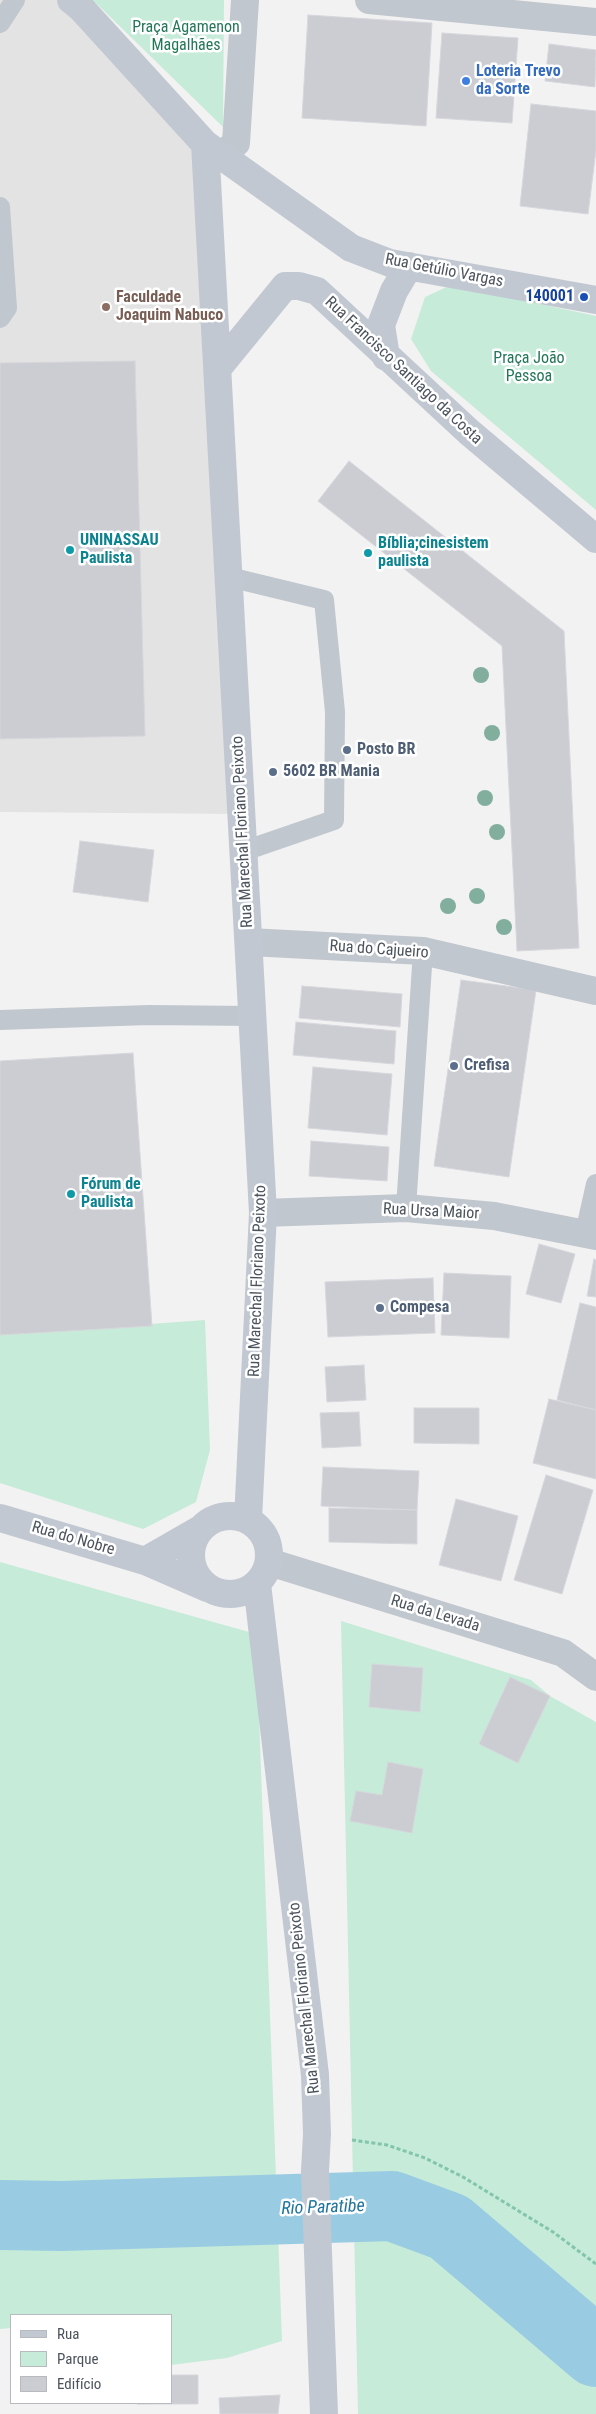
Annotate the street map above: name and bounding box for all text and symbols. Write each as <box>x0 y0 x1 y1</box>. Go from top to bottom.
park label: Praça Agamenon Magalhães <box>132 18 240 56</box>
place label: Loteria Trevo da Sorte <box>476 62 561 100</box>
marker: Loteria Trevo da Sorte <box>460 75 472 87</box>
street label: Rua Getúlio Vargas <box>383 250 505 292</box>
place label: 140001 <box>525 287 574 307</box>
place label: Faculdade Joaquim Nabuco <box>116 288 223 326</box>
marker: 140001 <box>578 291 590 303</box>
street label: Rua Francisco Santiago da Costa <box>320 293 486 449</box>
marker: Faculdade Joaquim Nabuco <box>100 301 112 313</box>
park label: Praça João Pessoa <box>493 349 565 387</box>
place label: UNINASSAU Paulista <box>80 531 159 569</box>
place label: Bíblia;cinesistem paulista <box>378 534 489 572</box>
marker: UNINASSAU Paulista <box>64 544 76 556</box>
marker: Bíblia;cinesistem paulista <box>362 547 374 559</box>
street label: Rua Marechal Floriano Peixoto <box>228 736 258 928</box>
place label: Posto BR <box>357 740 415 760</box>
marker: Posto BR <box>341 744 353 756</box>
place label: 5602 BR Mania <box>283 762 380 782</box>
marker: 5602 BR Mania <box>267 766 279 778</box>
street label: Rua do Cajueiro <box>329 937 429 963</box>
place label: Crefisa <box>464 1056 509 1076</box>
marker: Crefisa <box>448 1060 460 1072</box>
place label: Fórum de Paulista <box>81 1175 141 1213</box>
street label: Rua Marechal Floriano Peixoto <box>245 1185 271 1377</box>
marker: Fórum de Paulista <box>65 1188 77 1200</box>
street label: Rua Ursa Maior <box>382 1200 480 1224</box>
place label: Compesa <box>390 1298 449 1318</box>
marker: Compesa <box>374 1302 386 1314</box>
street label: Rua do Nobre <box>29 1518 117 1560</box>
street label: Rua da Levada <box>388 1591 482 1637</box>
street label: Rua Marechal Floriano Peixoto <box>285 1901 325 2095</box>
water label: Rio Paratibe <box>281 2196 365 2220</box>
legend <box>10 2314 172 2404</box>
text: Rua <box>57 2325 79 2343</box>
text: Parque <box>57 2350 99 2368</box>
text: Edifício <box>57 2375 101 2393</box>

